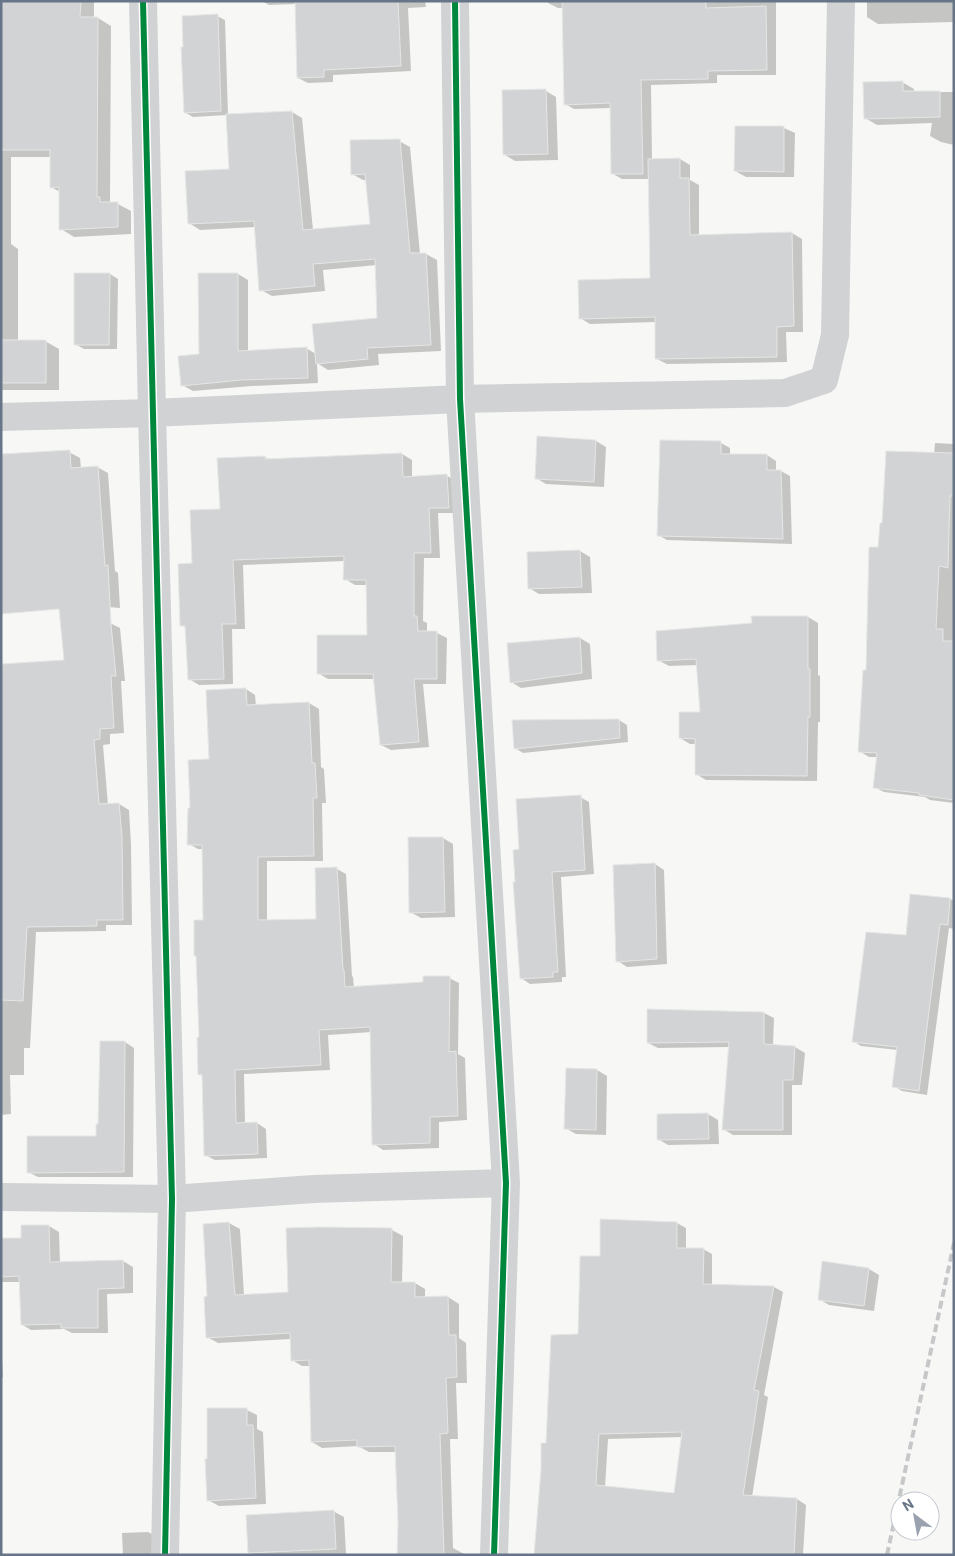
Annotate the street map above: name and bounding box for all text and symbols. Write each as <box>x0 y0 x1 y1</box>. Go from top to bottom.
north arrow <box>890 1491 940 1541</box>
text: N <box>900 1496 917 1514</box>

